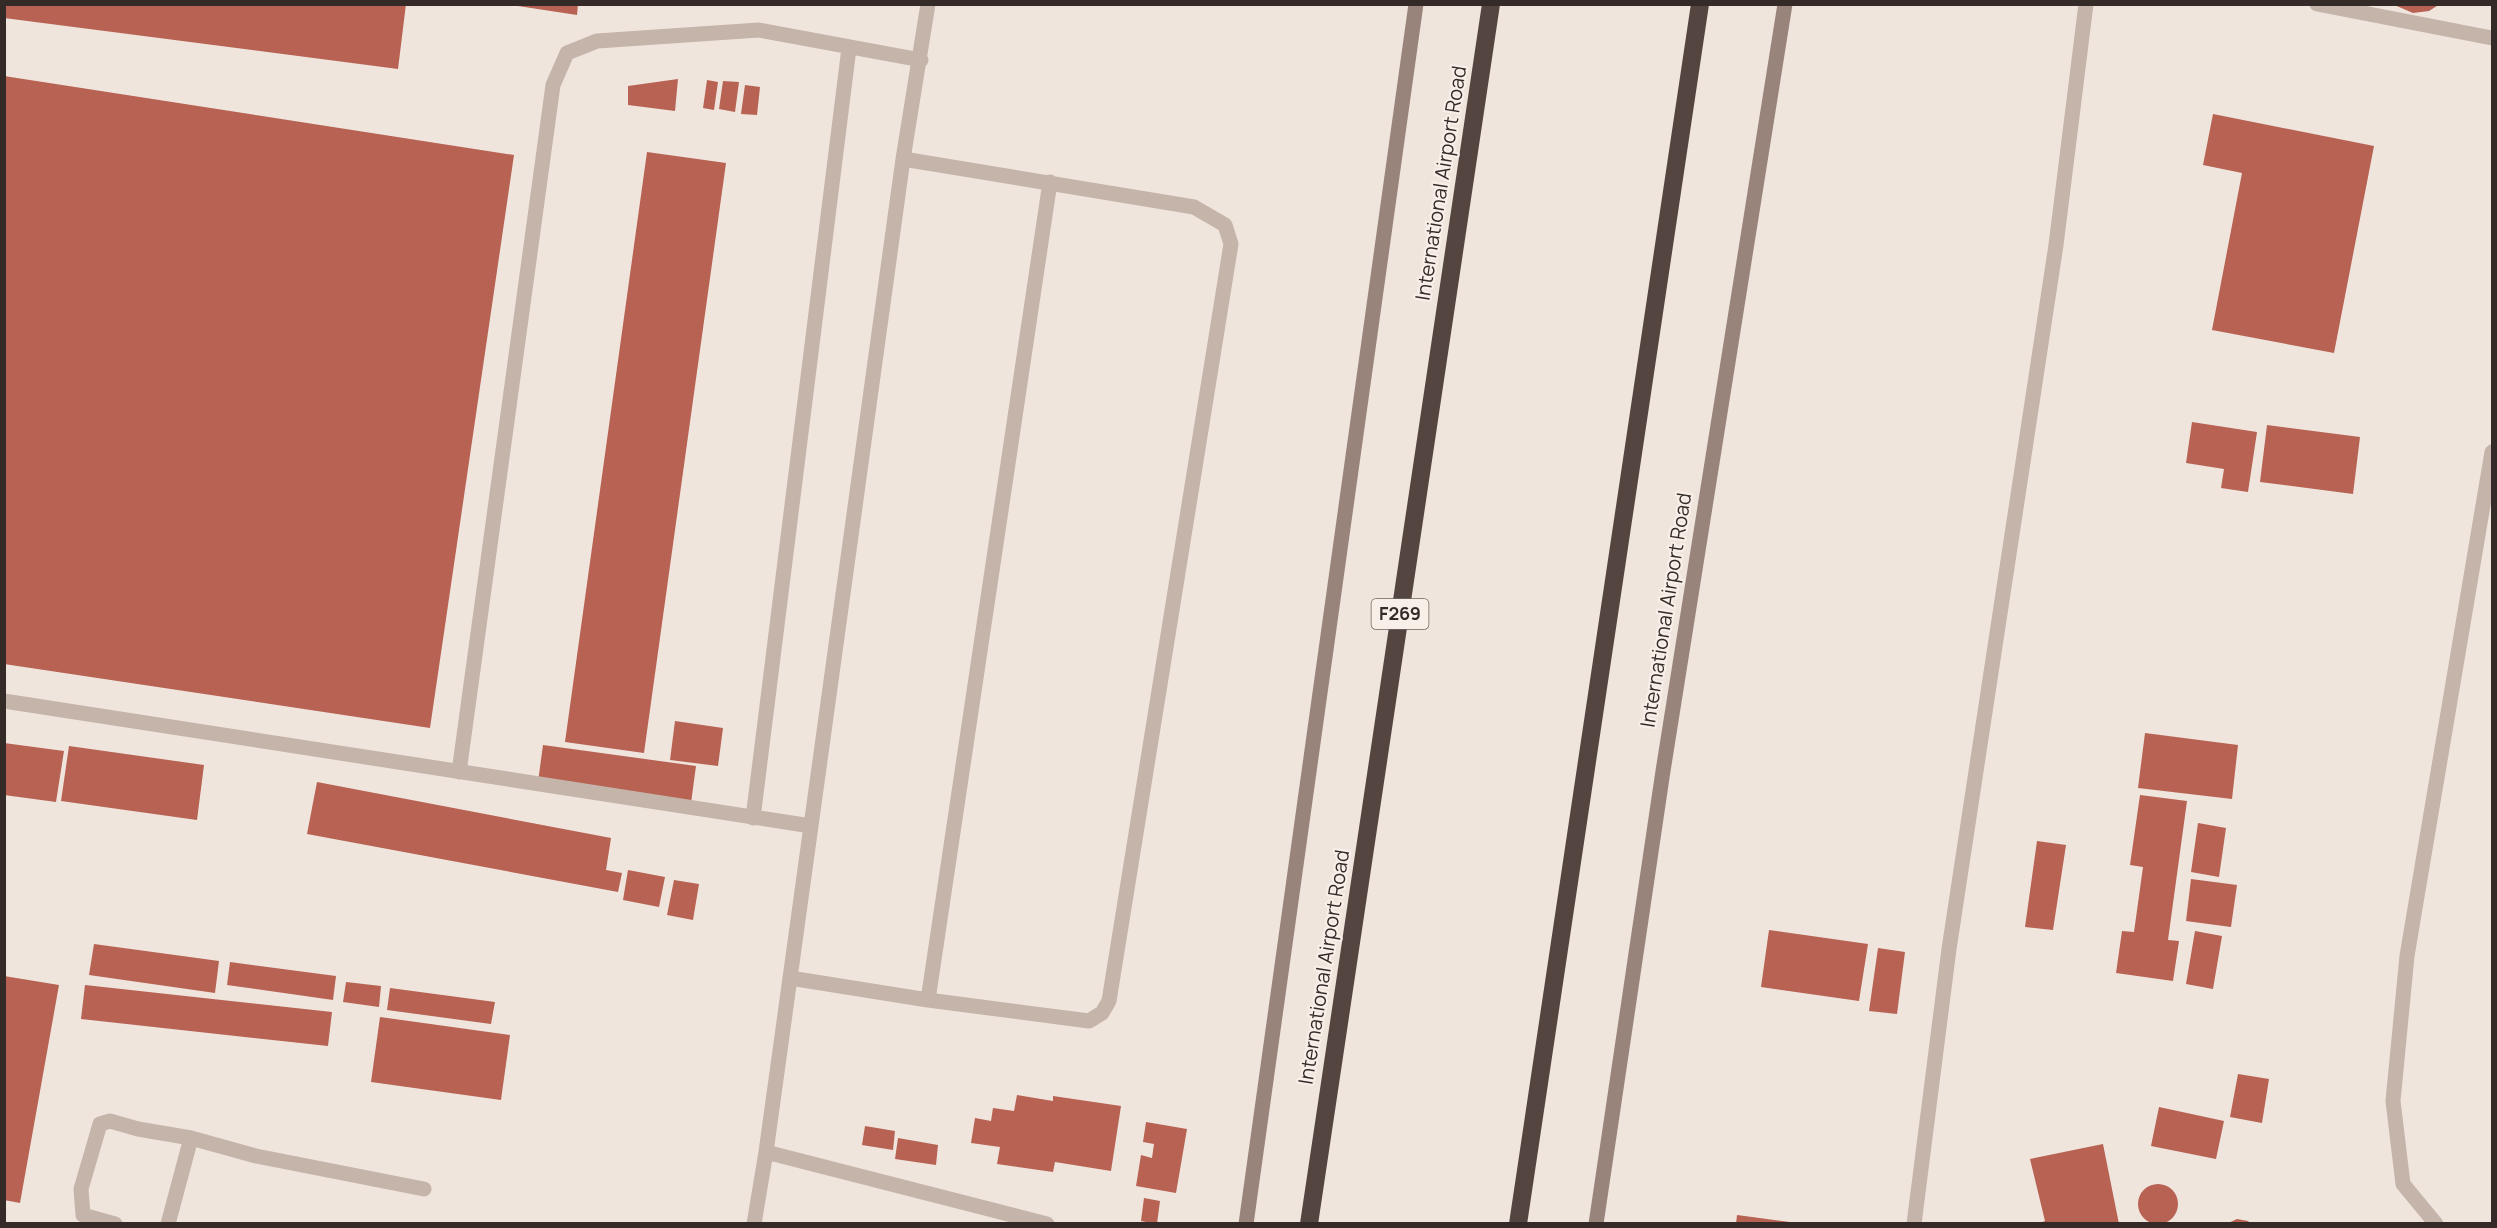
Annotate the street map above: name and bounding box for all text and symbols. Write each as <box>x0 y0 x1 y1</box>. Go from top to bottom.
street label: International Airport Road <box>1409 64 1472 302</box>
street label: International Airport Road <box>1634 491 1697 729</box>
road number: F269 <box>1372 599 1428 629</box>
street label: International Airport Road <box>1292 848 1355 1086</box>

